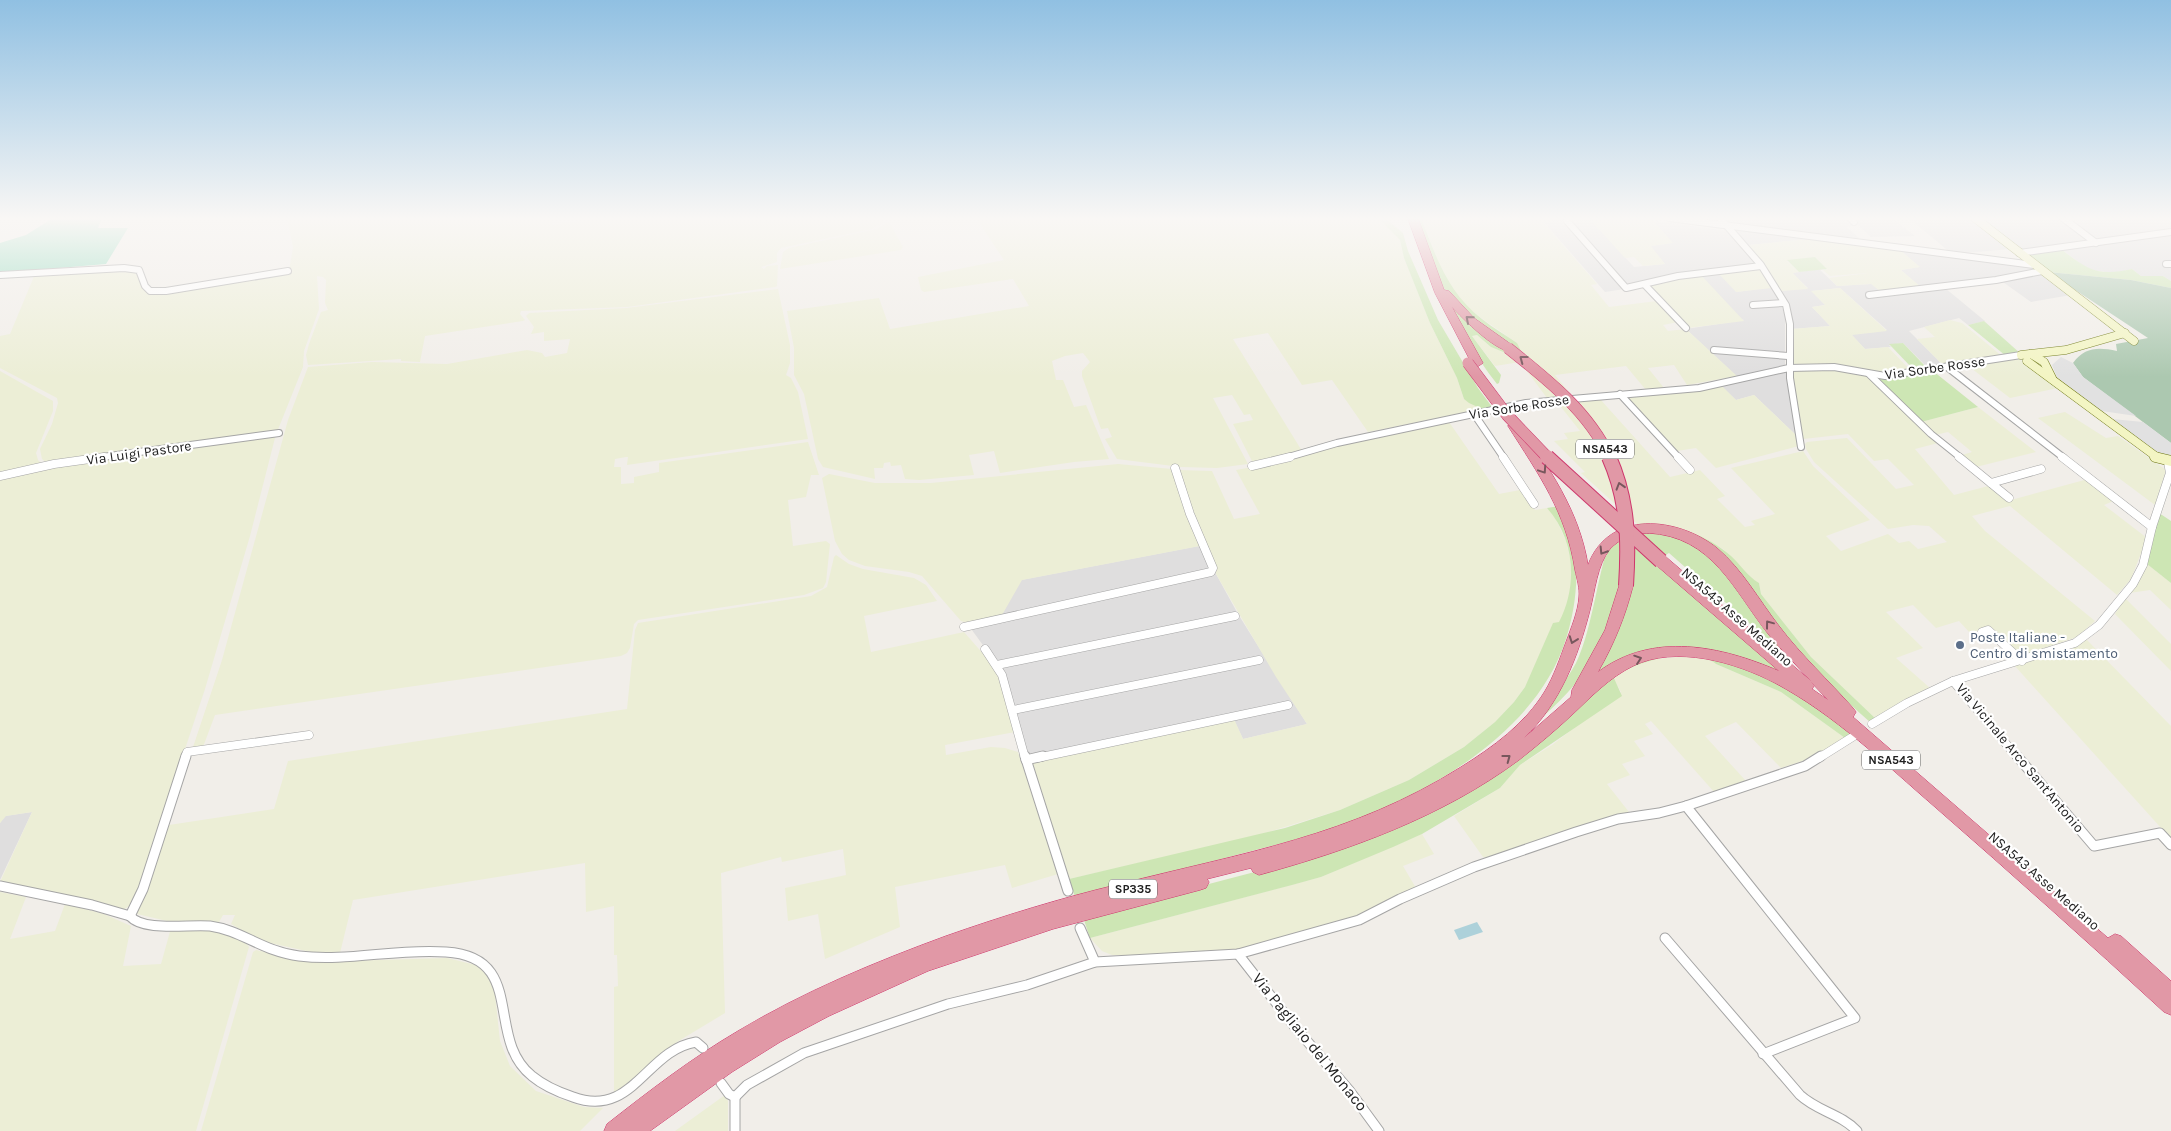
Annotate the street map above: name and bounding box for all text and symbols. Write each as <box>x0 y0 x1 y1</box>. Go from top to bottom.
one-way arrow <box>1466 315 1475 324</box>
street label: Via Sorbe Rosse <box>1884 353 1986 383</box>
one-way arrow <box>1520 356 1529 365</box>
street label: Via Sorbe Rosse <box>1468 391 1570 423</box>
street label: Via Luigi Pastore <box>86 437 192 469</box>
road number: NSA543 <box>1576 439 1634 458</box>
one-way arrow <box>1537 464 1546 474</box>
one-way arrow <box>1616 482 1626 491</box>
one-way arrow <box>1600 546 1610 555</box>
street label: NSA543 Asse Mediano <box>1678 564 1796 670</box>
one-way arrow <box>1766 620 1775 630</box>
place label: Poste Italiane - Centro di smistamento <box>1970 629 2118 662</box>
one-way arrow <box>1569 636 1579 644</box>
marker: Poste Italiane - Centro di smistamento <box>1954 639 1966 651</box>
one-way arrow <box>1633 655 1642 665</box>
street label: Via Vicinale Arco Sant'Antonio <box>1952 680 2088 836</box>
road number: NSA543 <box>1862 750 1920 770</box>
one-way arrow <box>1501 755 1511 764</box>
street label: NSA543 Asse Mediano <box>1985 828 2103 934</box>
road number: SP335 <box>1109 880 1157 899</box>
street label: Via Pagliaio del Monaco <box>1248 969 1372 1115</box>

